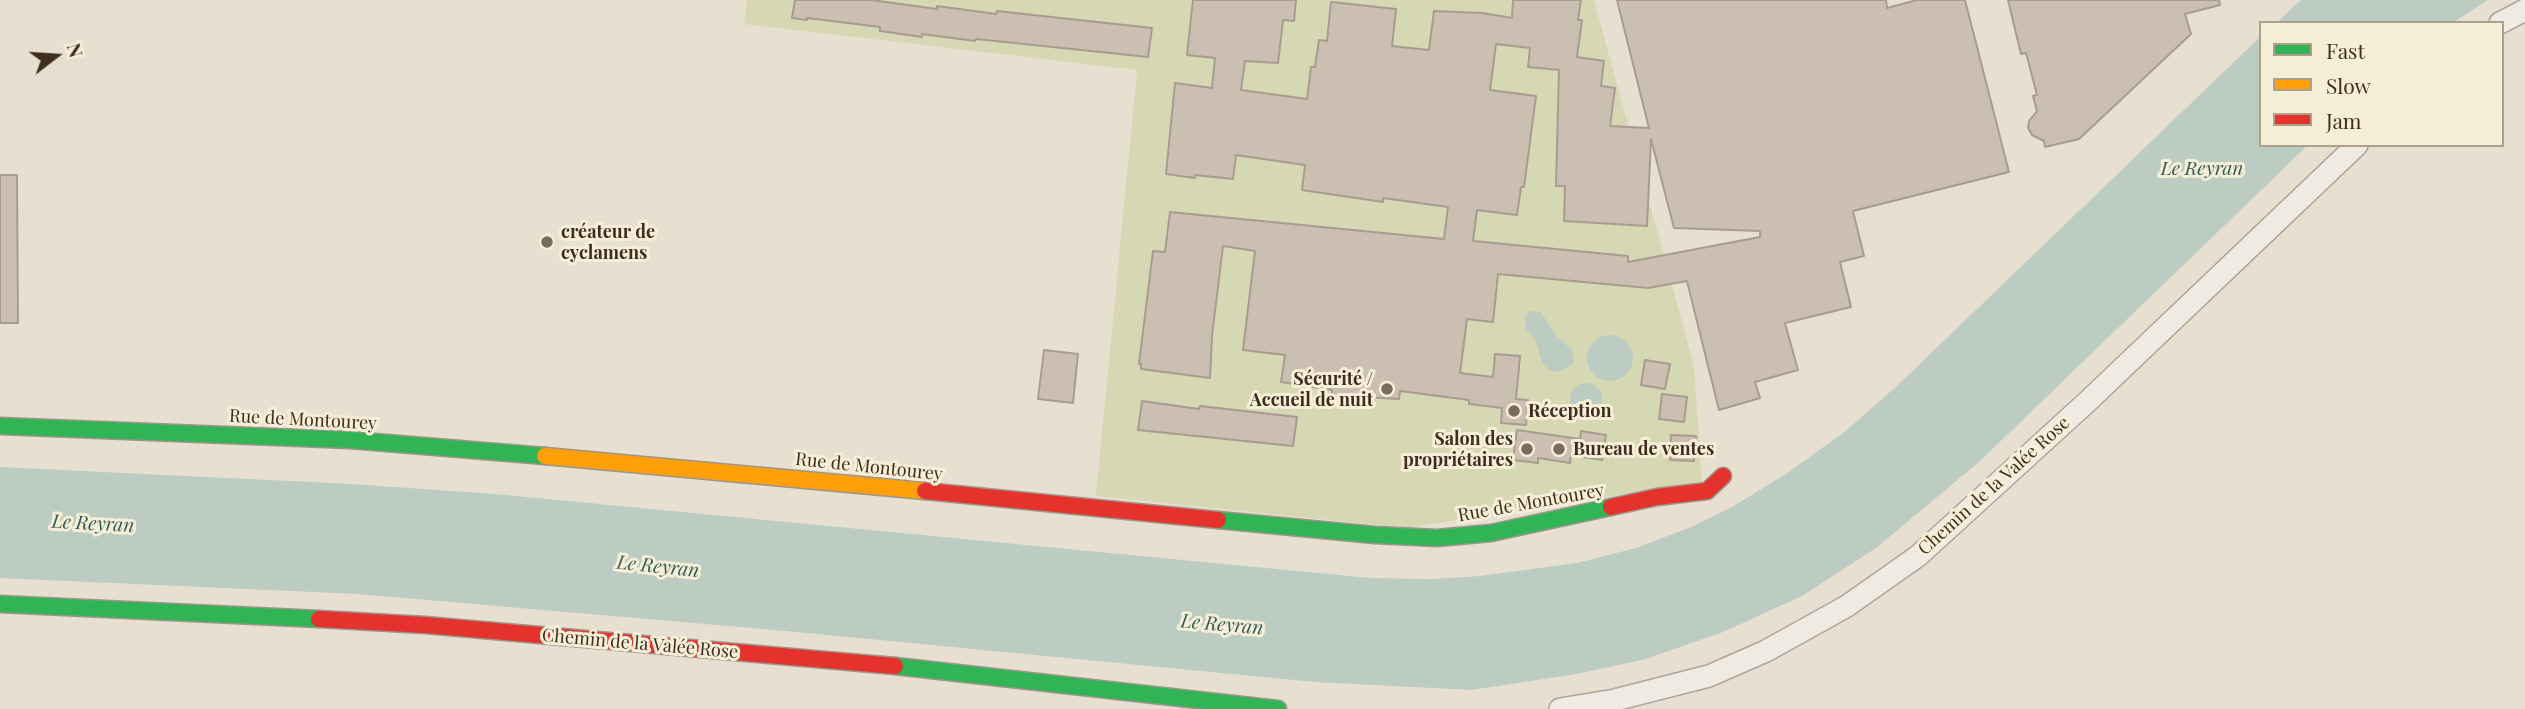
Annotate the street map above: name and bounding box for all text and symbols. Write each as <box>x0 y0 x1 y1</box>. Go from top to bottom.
north arrow <box>21 21 91 91</box>
legend <box>2259 21 2504 147</box>
text: Fast <box>2326 36 2365 64</box>
text: N <box>62 39 91 60</box>
text: Slow <box>2326 71 2371 99</box>
text: Jam <box>2326 106 2362 134</box>
water label: Le Reyran <box>2161 158 2243 180</box>
place label: créateur de cyclamens <box>561 221 655 264</box>
marker: créateur de cyclamens <box>539 234 555 250</box>
place label: Sécurité / Accueil de nuit <box>1250 368 1373 410</box>
marker: Sécurité / Accueil de nuit <box>1379 381 1395 397</box>
place label: Réception <box>1528 400 1612 422</box>
marker: Réception <box>1506 403 1522 419</box>
street label: Rue de Montourey <box>229 405 377 435</box>
street label: Chemin de la Valée Rose <box>1914 412 2074 560</box>
place label: Salon des propriétaires <box>1403 428 1513 471</box>
place label: Bureau de ventes <box>1573 438 1714 460</box>
marker: Salon des propriétaires <box>1519 441 1535 457</box>
marker: Bureau de ventes <box>1551 441 1567 457</box>
street label: Rue de Montourey <box>794 449 944 485</box>
street label: Rue de Montourey <box>1456 480 1606 526</box>
water label: Le Reyran <box>51 510 135 538</box>
water label: Le Reyran <box>616 551 700 583</box>
water label: Le Reyran <box>1180 610 1264 640</box>
street label: Chemin de la Valée Rose <box>541 625 739 663</box>

